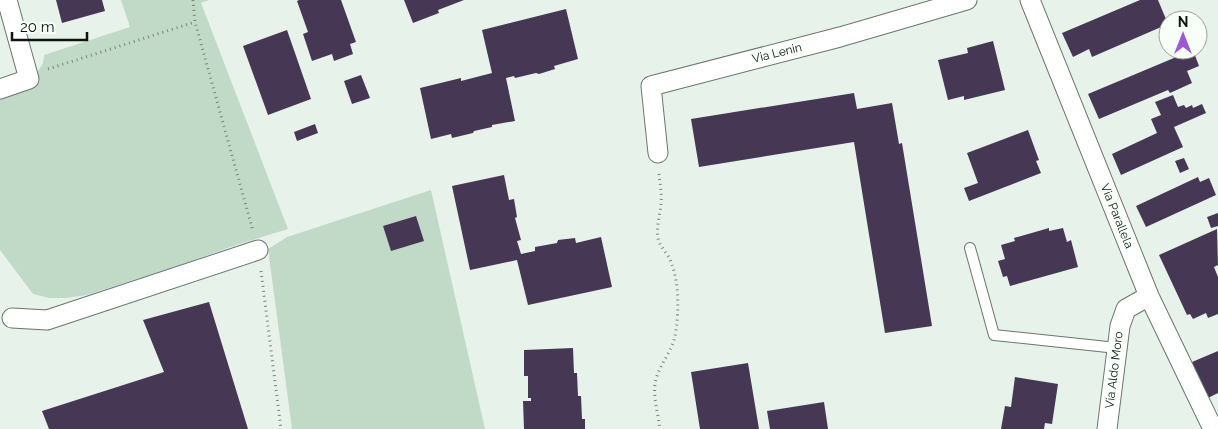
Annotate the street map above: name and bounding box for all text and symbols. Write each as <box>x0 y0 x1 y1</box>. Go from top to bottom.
scale bar <box>12 10 88 42</box>
north arrow <box>1158 10 1208 60</box>
text: N <box>1178 14 1188 30</box>
text: 20 m <box>20 18 55 36</box>
street label: Via Lenin <box>751 40 803 66</box>
street label: Via Parallela <box>1098 182 1136 250</box>
street label: Via Aldo Moro <box>1102 331 1126 409</box>

